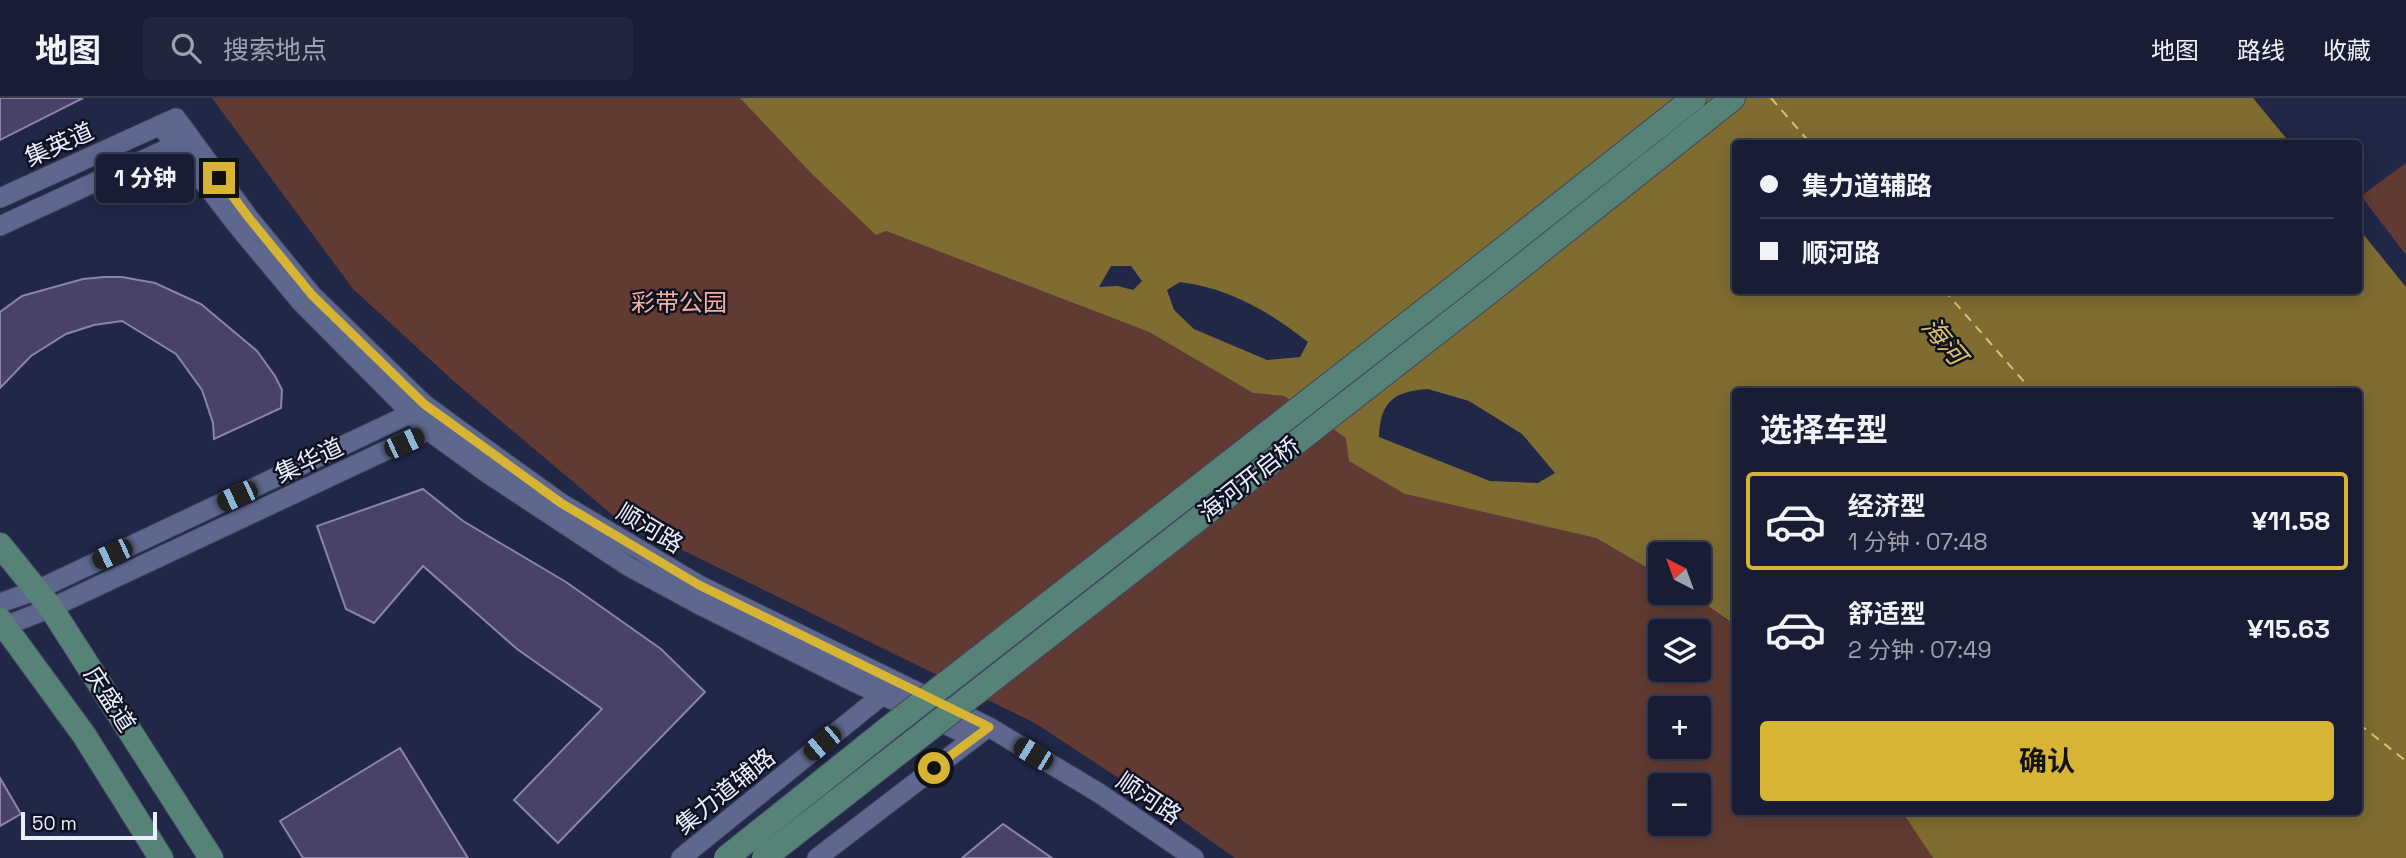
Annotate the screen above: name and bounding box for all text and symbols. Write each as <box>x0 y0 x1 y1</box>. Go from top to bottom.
search box <box>143 17 633 80</box>
icon: search <box>167 29 205 67</box>
text: 地图 <box>35 30 101 72</box>
text: 搜索地点 <box>223 33 327 67</box>
text: 地图 <box>2151 35 2199 66</box>
text: 路线 <box>2237 35 2285 66</box>
text: 收藏 <box>2323 35 2371 66</box>
street label: 集英道 <box>20 115 98 173</box>
callout: 1 分钟 <box>96 154 194 202</box>
route end <box>203 162 235 194</box>
text: 1 分钟 <box>114 163 176 193</box>
text: 集力道辅路 <box>1802 169 1932 203</box>
text: 顺河路 <box>1802 236 1880 270</box>
park label: 彩带公园 <box>631 287 727 318</box>
water label: 海河 <box>1914 310 1977 376</box>
text: 选择车型 <box>1760 410 1888 450</box>
car <box>381 425 428 461</box>
street label: 海河开启桥 <box>1192 430 1306 528</box>
street label: 集华道 <box>270 431 348 489</box>
car <box>214 478 261 514</box>
text: 经济型 <box>1848 489 1926 523</box>
icon: car <box>1764 490 1827 553</box>
street label: 顺河路 <box>611 496 689 560</box>
text: ¥11.58 <box>2251 504 2330 538</box>
text: 1 分钟 · 07:48 <box>1848 527 1987 557</box>
car <box>89 536 136 572</box>
north arrow <box>1648 542 1712 606</box>
map controls <box>1648 542 1711 836</box>
text: 舒适型 <box>1848 597 1926 631</box>
icon: car <box>1764 598 1827 661</box>
text: ¥15.63 <box>2247 612 2330 646</box>
button: layers <box>1648 619 1711 682</box>
text: 2 分钟 · 07:49 <box>1848 635 1991 665</box>
street label: 庆盛道 <box>77 660 143 738</box>
button: + <box>1648 696 1711 759</box>
car <box>800 721 845 765</box>
button: 确认 <box>1760 721 2334 801</box>
car <box>1010 734 1057 774</box>
street label: 集力道辅路 <box>669 741 781 841</box>
route start <box>918 752 950 784</box>
street label: 顺河路 <box>1110 765 1188 831</box>
button: − <box>1648 773 1711 836</box>
scale bar <box>21 809 158 841</box>
text: 50 m <box>32 811 77 836</box>

